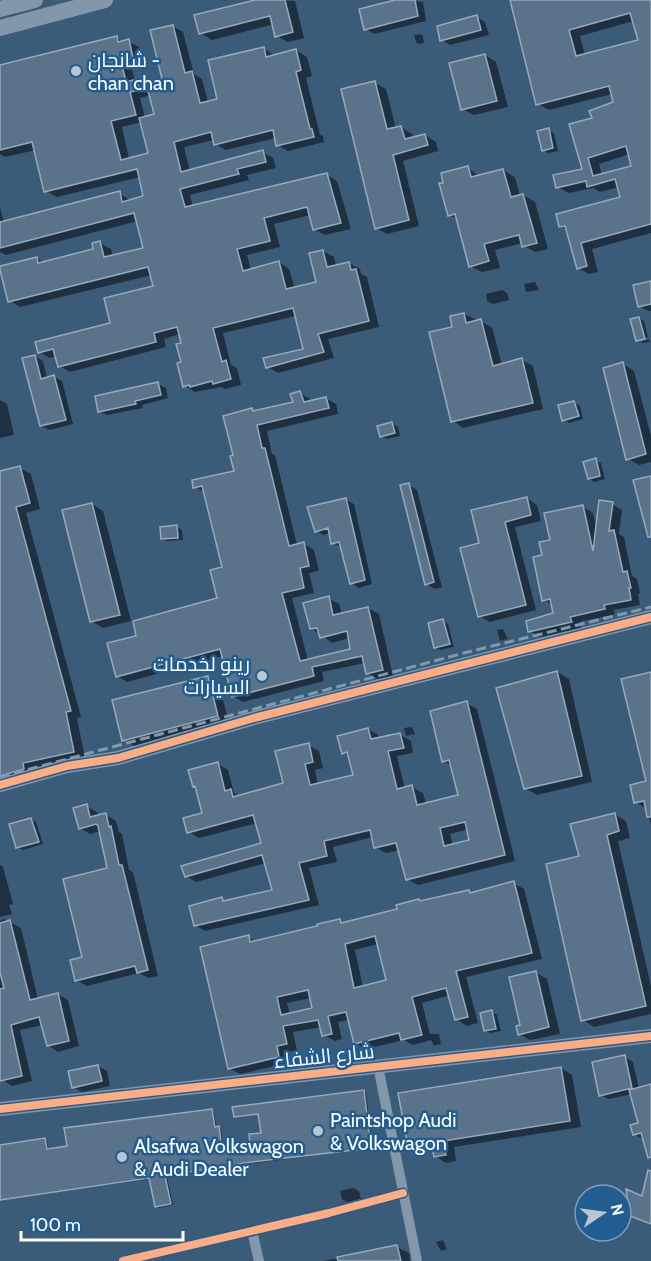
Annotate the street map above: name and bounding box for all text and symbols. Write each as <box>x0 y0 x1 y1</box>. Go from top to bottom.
place label: شانجان - chan chan <box>88 48 174 95</box>
marker: شانجان - chan chan <box>69 64 83 78</box>
place label: رينو لخدمات السيارات <box>153 652 250 699</box>
marker: رينو لخدمات السيارات <box>255 669 269 683</box>
street label: شارع الشفاء <box>273 1039 376 1075</box>
place label: Paintshop Audi & Volkswagon <box>330 1108 456 1155</box>
marker: Paintshop Audi & Volkswagon <box>311 1124 325 1138</box>
place label: Alsafwa Volkswagon & Audi Dealer <box>134 1134 304 1181</box>
marker: Alsafwa Volkswagon & Audi Dealer <box>115 1150 129 1164</box>
north arrow <box>573 1183 633 1243</box>
text: N <box>607 1202 628 1217</box>
scale bar <box>21 1204 183 1242</box>
text: 100 m <box>30 1214 81 1236</box>

